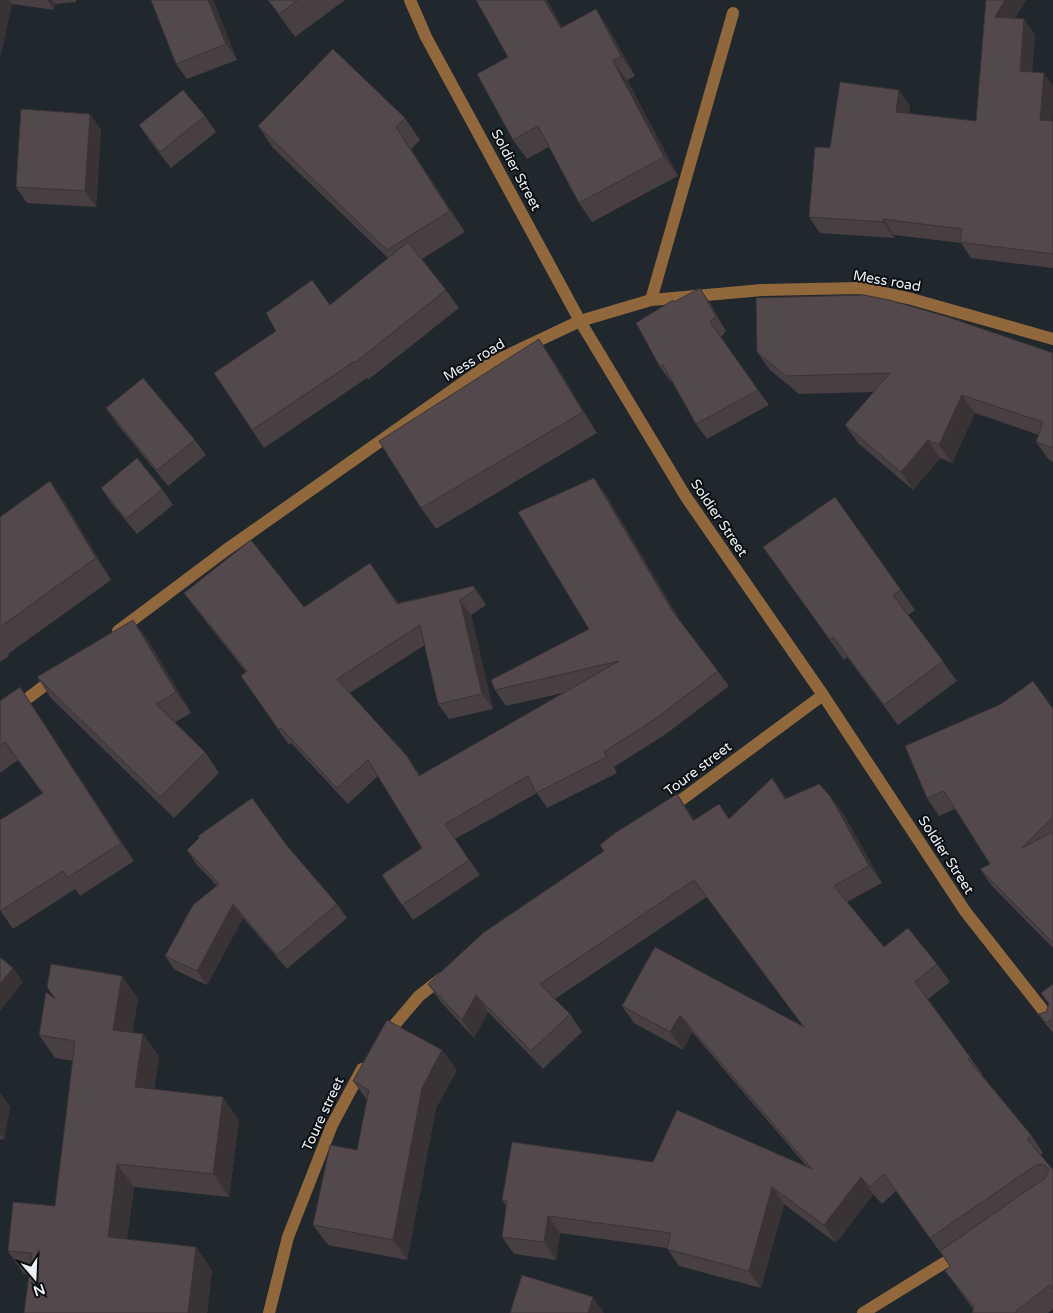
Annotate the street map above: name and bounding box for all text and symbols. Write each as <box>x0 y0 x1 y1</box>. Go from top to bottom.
street label: Soldier Street <box>487 126 545 214</box>
street label: Mess road <box>852 267 922 295</box>
street label: Mess road <box>440 335 508 385</box>
street label: Soldier Street <box>687 476 752 561</box>
street label: Toure street <box>661 738 735 800</box>
street label: Soldier Street <box>914 813 978 898</box>
street label: Toure street <box>298 1074 348 1154</box>
north arrow <box>10 1253 60 1303</box>
text: N <box>31 1280 47 1300</box>

